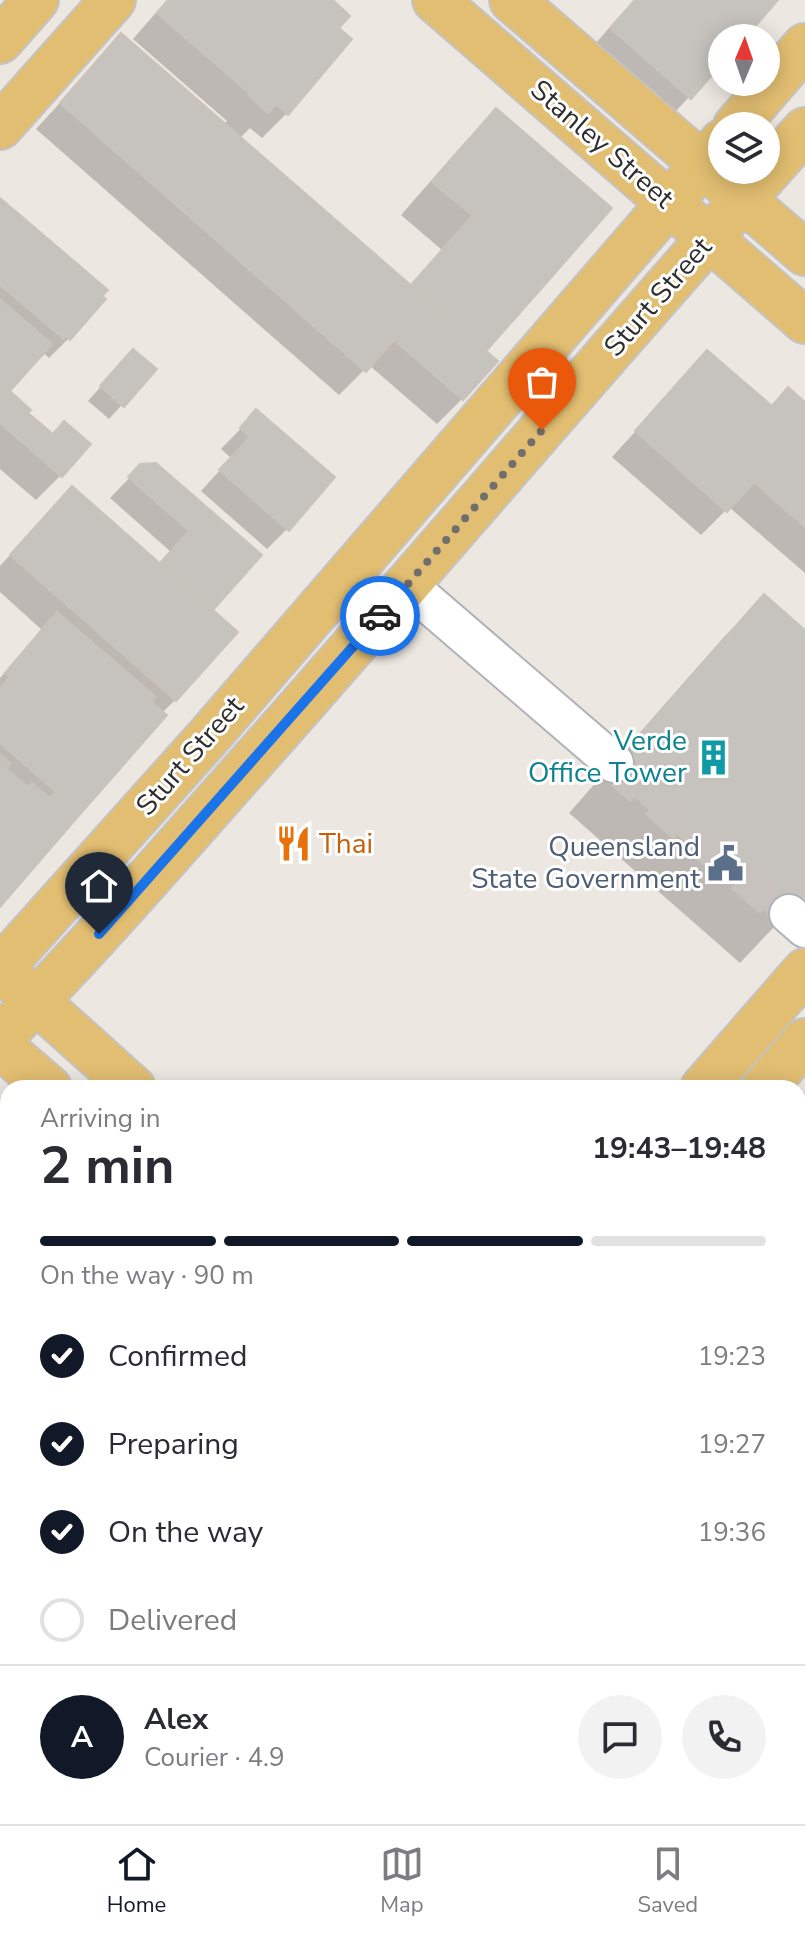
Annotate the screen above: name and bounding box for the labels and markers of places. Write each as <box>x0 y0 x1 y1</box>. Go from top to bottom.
pin <box>508 348 576 430</box>
place label: Verde Office Tower <box>528 722 687 792</box>
building icon: Verde Office Tower <box>694 738 732 776</box>
restaurant icon: Thai <box>274 825 312 863</box>
place label: Thai <box>319 825 373 863</box>
place label: Queensland State Government <box>471 828 700 898</box>
public building icon: Queensland State Government <box>707 844 745 882</box>
pin <box>65 852 133 934</box>

